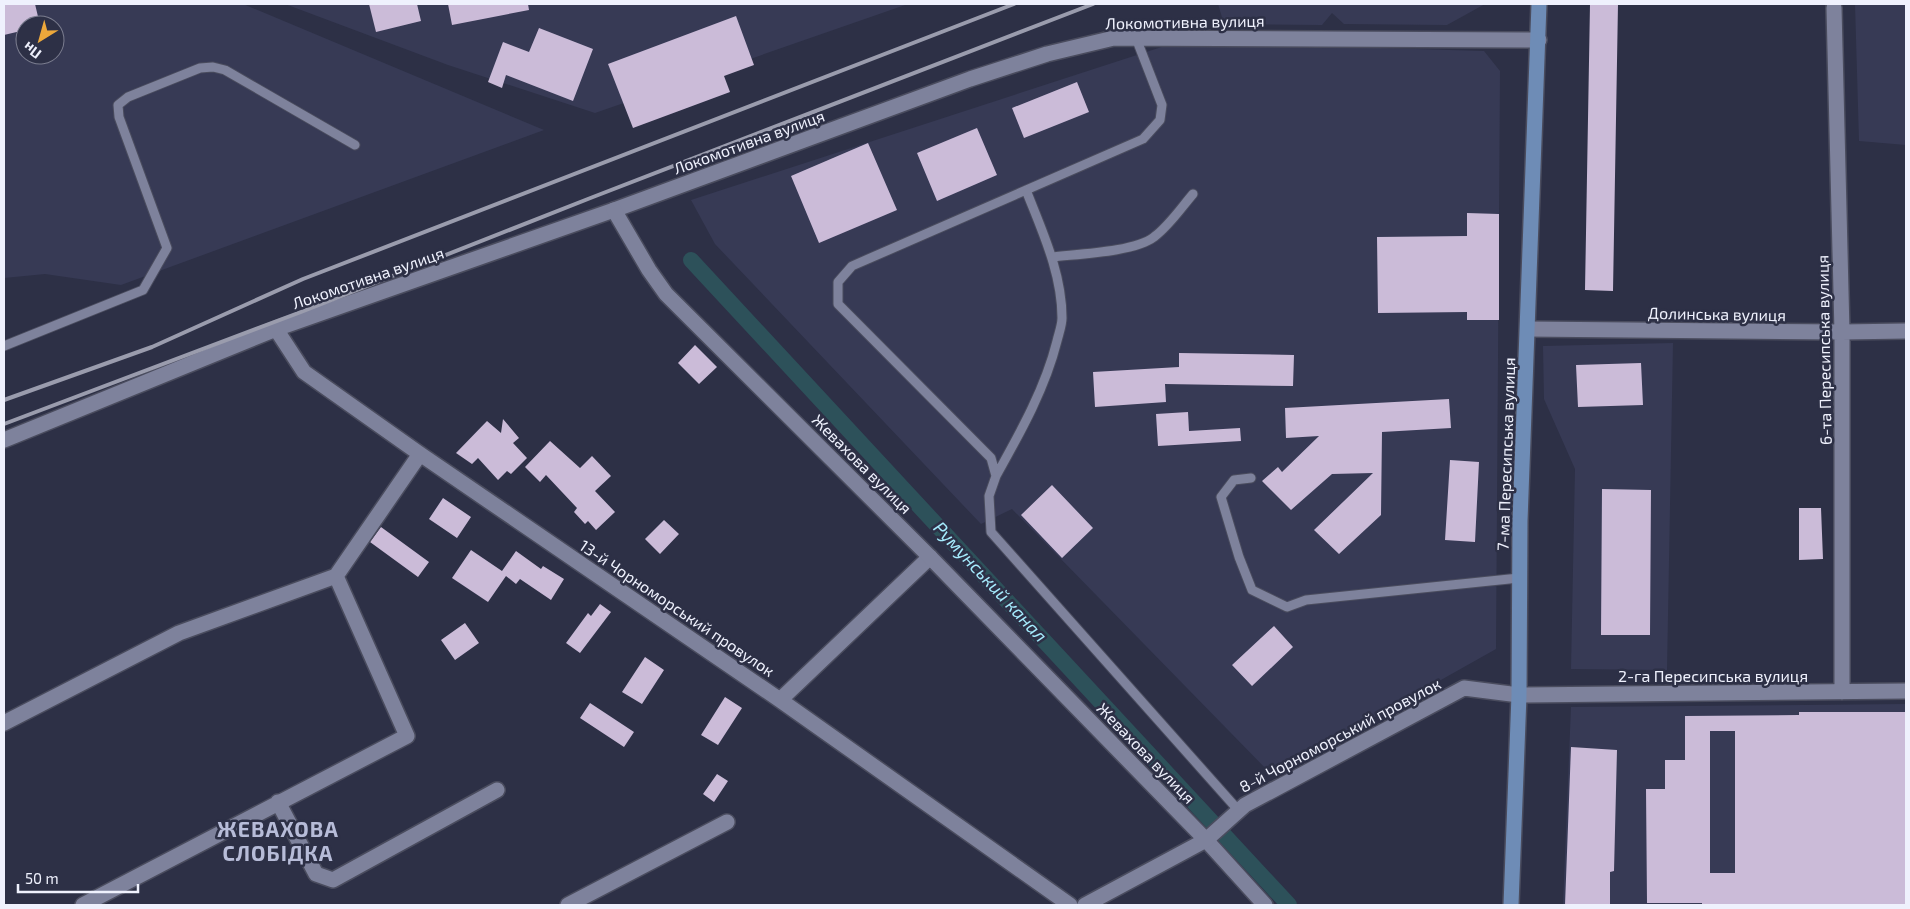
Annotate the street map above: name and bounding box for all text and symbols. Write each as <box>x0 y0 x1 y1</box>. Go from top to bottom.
street label: Локомотивна вулиця <box>1105 11 1265 33</box>
north arrow <box>15 15 65 65</box>
text: Пн <box>19 39 44 63</box>
street label: Локомотивна вулиця <box>671 105 827 179</box>
street label: Локомотивна вулиця <box>289 243 447 313</box>
street label: 6-та Пересипська вулиця <box>1812 255 1836 445</box>
street label: Долинська вулиця <box>1648 303 1786 325</box>
street label: 7-ма Пересипська вулиця <box>1493 357 1519 551</box>
street label: Жевахова вулиця <box>808 410 916 518</box>
water label: Румунський канал <box>929 517 1052 646</box>
street label: 13-й Чорноморський провулок <box>576 535 779 681</box>
street label: 2-га Пересипська вулиця <box>1618 666 1808 686</box>
street label: 8-й Чорноморський провулок <box>1236 673 1445 797</box>
street label: Жевахова вулиця <box>1093 698 1199 808</box>
district label: ЖЕВАХОВА СЛОБІДКА <box>217 816 339 865</box>
scale bar <box>18 862 138 894</box>
text: 50 m <box>25 869 59 887</box>

